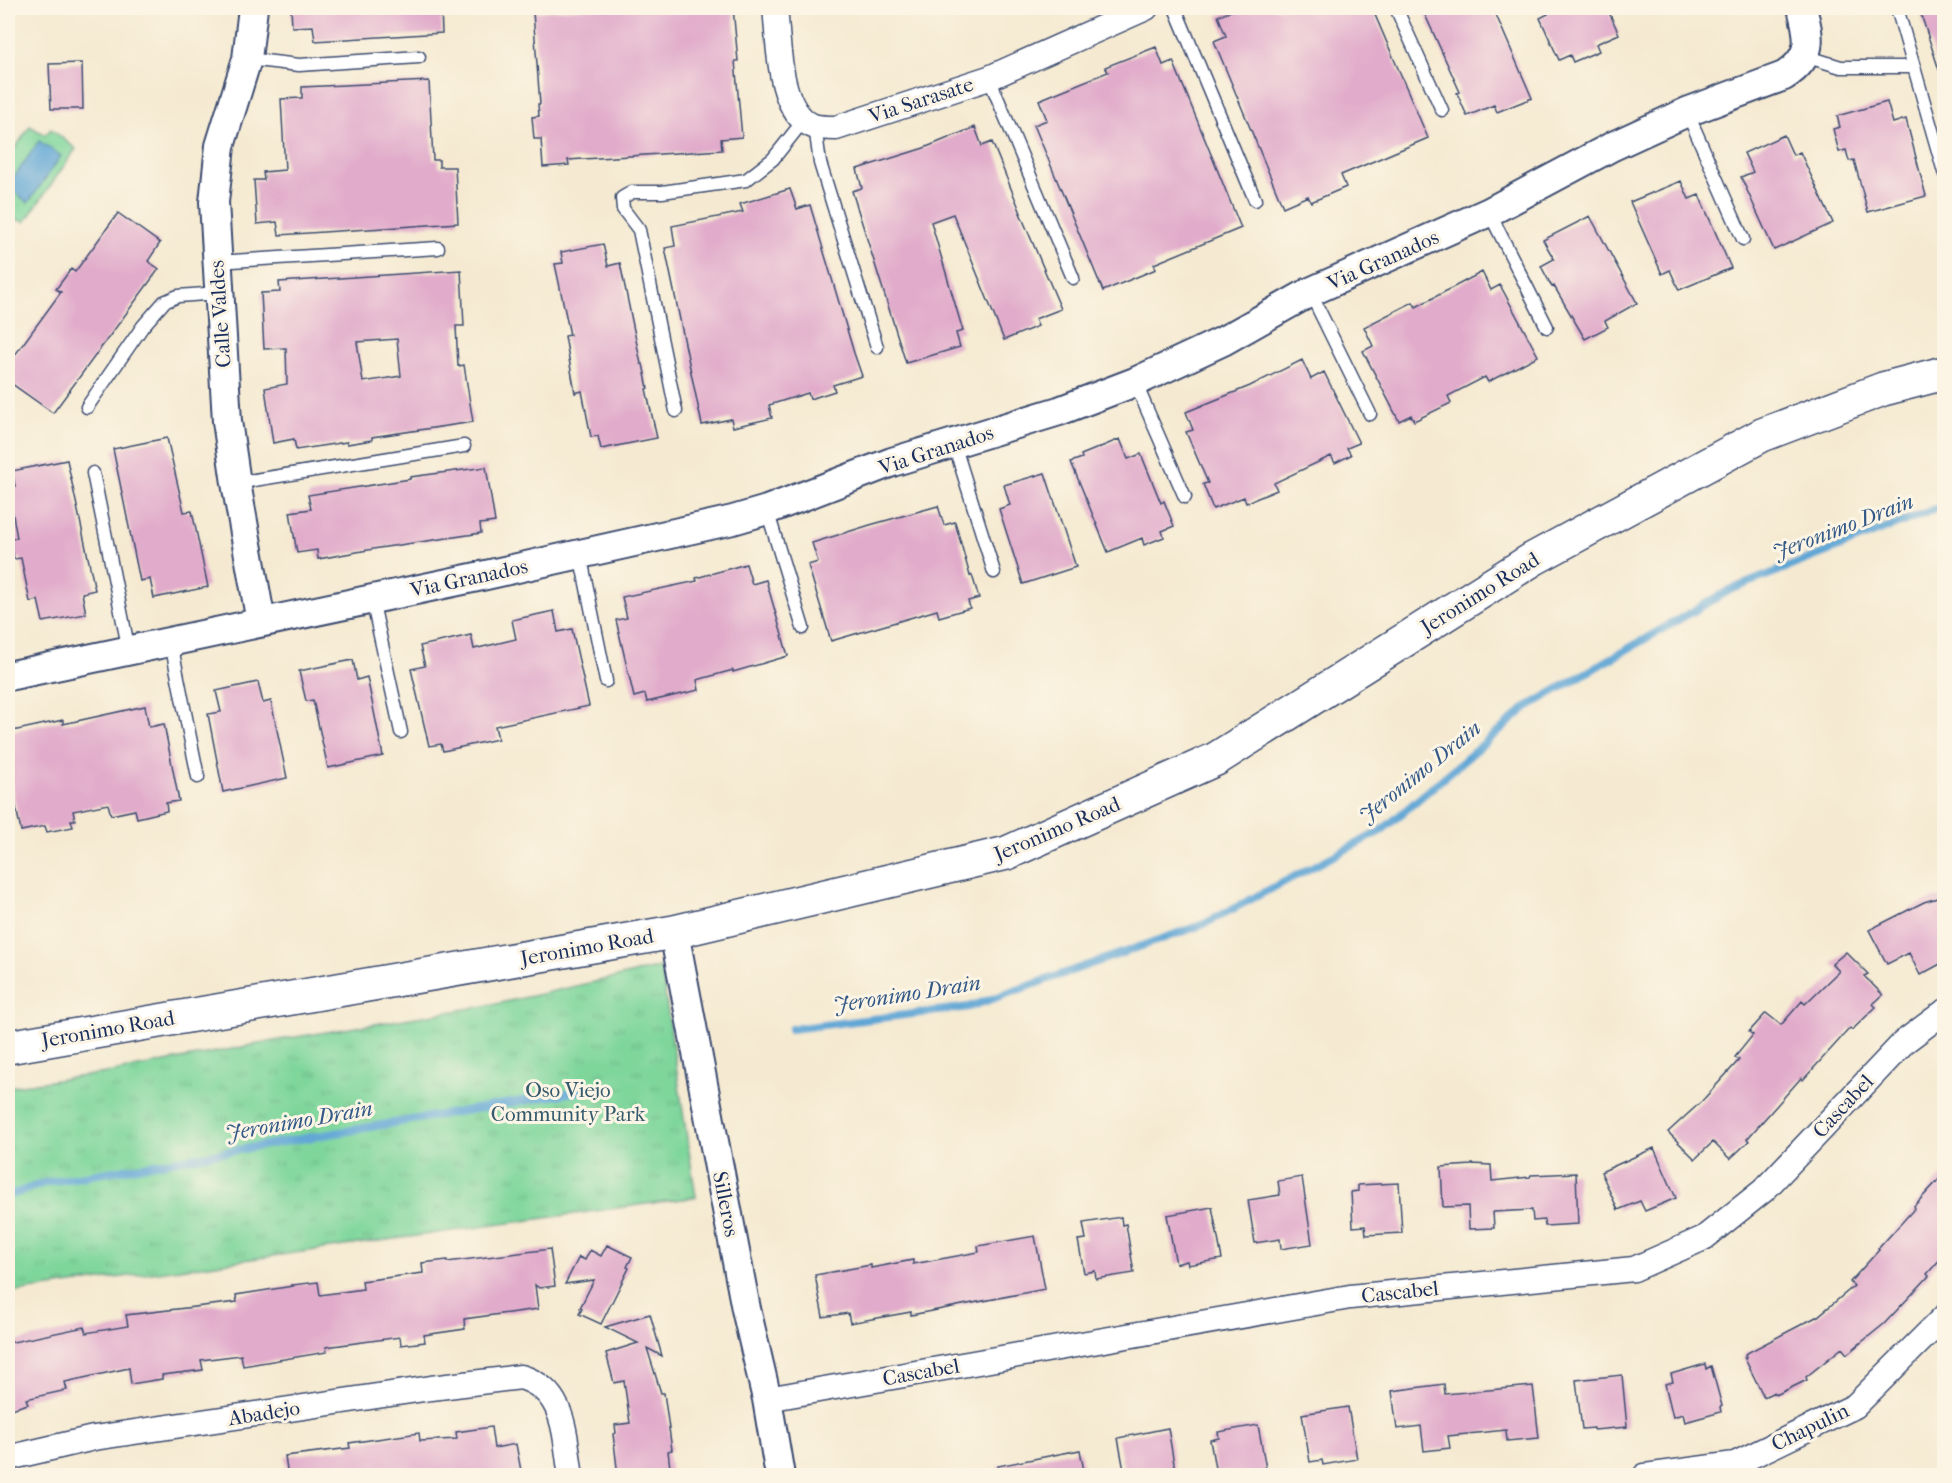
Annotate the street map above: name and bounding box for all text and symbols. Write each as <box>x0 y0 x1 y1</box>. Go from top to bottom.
street label: Via Sarasate <box>865 72 976 129</box>
street label: Via Granados <box>1323 225 1443 296</box>
street label: Calle Valdes <box>204 259 236 368</box>
street label: Via Granados <box>875 420 997 480</box>
water label: Jeronimo Drain <box>1769 488 1917 566</box>
street label: Jeronimo Road <box>1415 547 1544 640</box>
street label: Via Granados <box>407 554 530 602</box>
water label: Jeronimo Drain <box>1354 715 1486 829</box>
street label: Jeronimo Road <box>988 791 1124 867</box>
street label: Jeronimo Road <box>517 923 656 971</box>
water label: Jeronimo Drain <box>831 970 983 1018</box>
street label: Jeronimo Road <box>38 1005 177 1053</box>
street label: Cascabel <box>1808 1069 1878 1143</box>
park label: Oso Viejo Community Park <box>491 1078 645 1126</box>
water label: Jeronimo Drain <box>223 1095 375 1147</box>
street label: Silleros <box>708 1169 744 1239</box>
street label: Cascabel <box>1360 1276 1440 1308</box>
street label: Cascabel <box>881 1353 962 1391</box>
street label: Abadejo <box>226 1396 301 1431</box>
street label: Chapulin <box>1767 1398 1853 1456</box>

